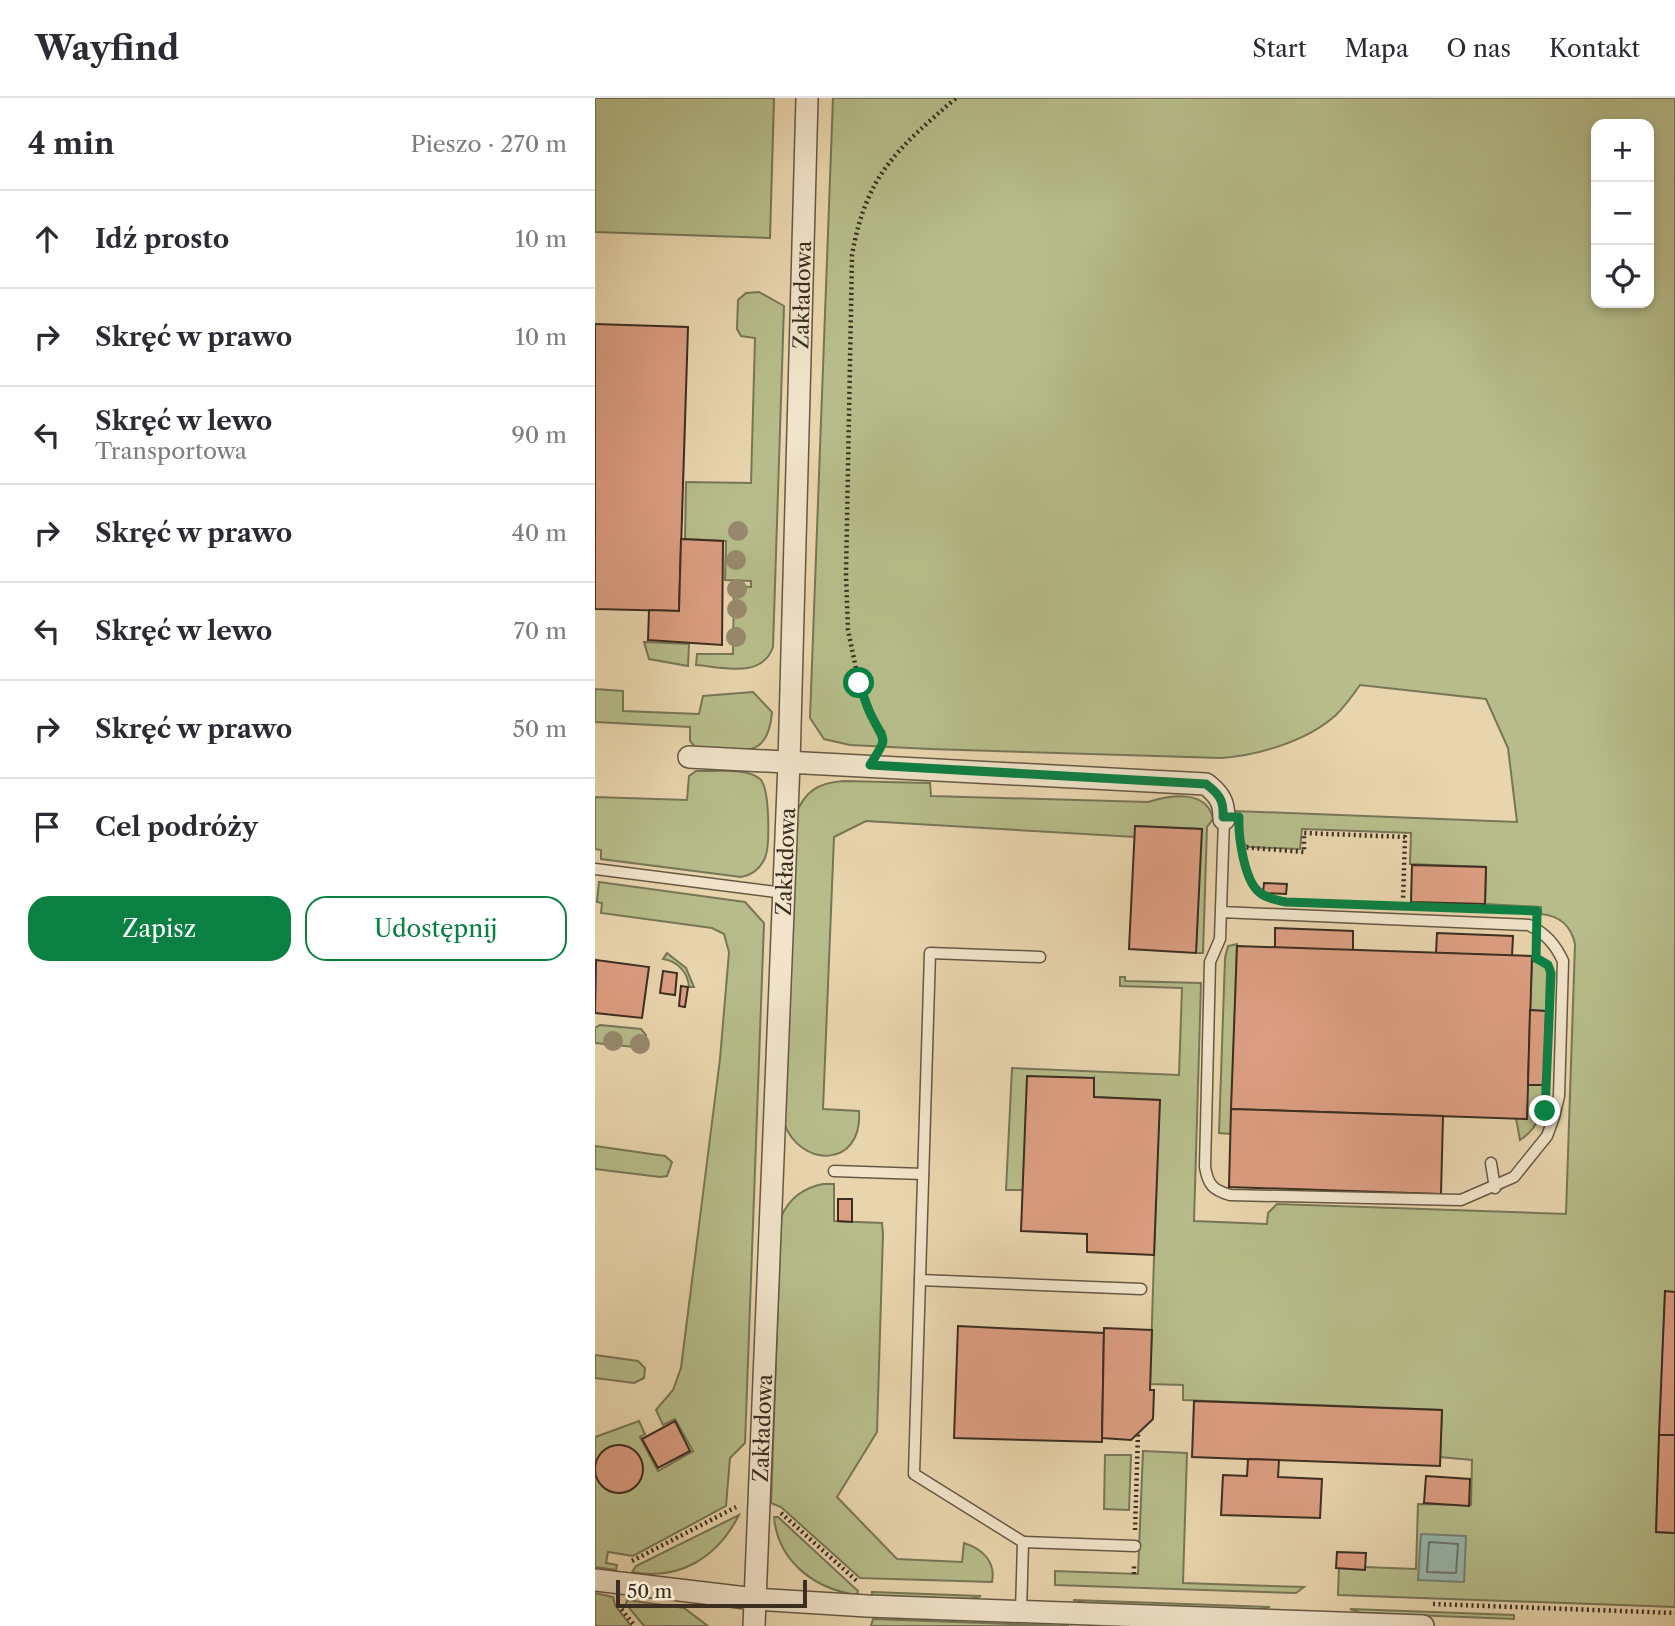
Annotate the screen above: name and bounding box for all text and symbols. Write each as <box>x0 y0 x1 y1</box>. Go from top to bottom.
text: Wayfind <box>35 28 179 69</box>
text: Start <box>1252 34 1306 63</box>
text: Mapa <box>1344 34 1409 63</box>
text: O nas <box>1447 34 1511 63</box>
text: Kontakt <box>1549 34 1640 63</box>
map controls <box>1591 119 1654 308</box>
button: + <box>1591 119 1654 182</box>
text: 4 min <box>28 125 114 162</box>
text: Pieszo · 270 m <box>411 130 567 158</box>
button: − <box>1591 182 1654 245</box>
icon: ahead <box>28 220 66 258</box>
text: Idź prosto <box>95 223 229 255</box>
text: 10 m <box>515 225 567 253</box>
street label: Zakładowa <box>788 240 816 349</box>
button: locate <box>1591 245 1654 308</box>
icon: right <box>28 318 66 356</box>
text: Skręć w prawo <box>95 321 292 353</box>
text: 10 m <box>515 323 567 351</box>
text: Skręć w lewo <box>95 405 272 437</box>
icon: left <box>28 416 66 454</box>
text: 90 m <box>511 421 567 449</box>
text: Transportowa <box>95 437 247 465</box>
icon: right <box>28 514 66 552</box>
text: Skręć w prawo <box>95 517 292 549</box>
text: 40 m <box>512 519 567 547</box>
icon: left <box>28 612 66 650</box>
text: Skręć w lewo <box>95 615 272 647</box>
text: 70 m <box>514 617 567 645</box>
route start <box>843 667 874 698</box>
icon: right <box>28 710 66 748</box>
text: Skręć w prawo <box>95 713 292 745</box>
text: 50 m <box>512 715 567 743</box>
street label: Zakładowa <box>770 806 800 916</box>
icon: arrive <box>28 808 66 846</box>
text: Cel podróży <box>95 811 258 843</box>
button: Zapisz <box>28 896 291 961</box>
button: Udostępnij <box>305 896 567 961</box>
route end <box>1529 1095 1560 1126</box>
street label: Zakładowa <box>747 1373 777 1483</box>
scale bar <box>616 1577 807 1609</box>
text: 50 m <box>627 1580 672 1603</box>

